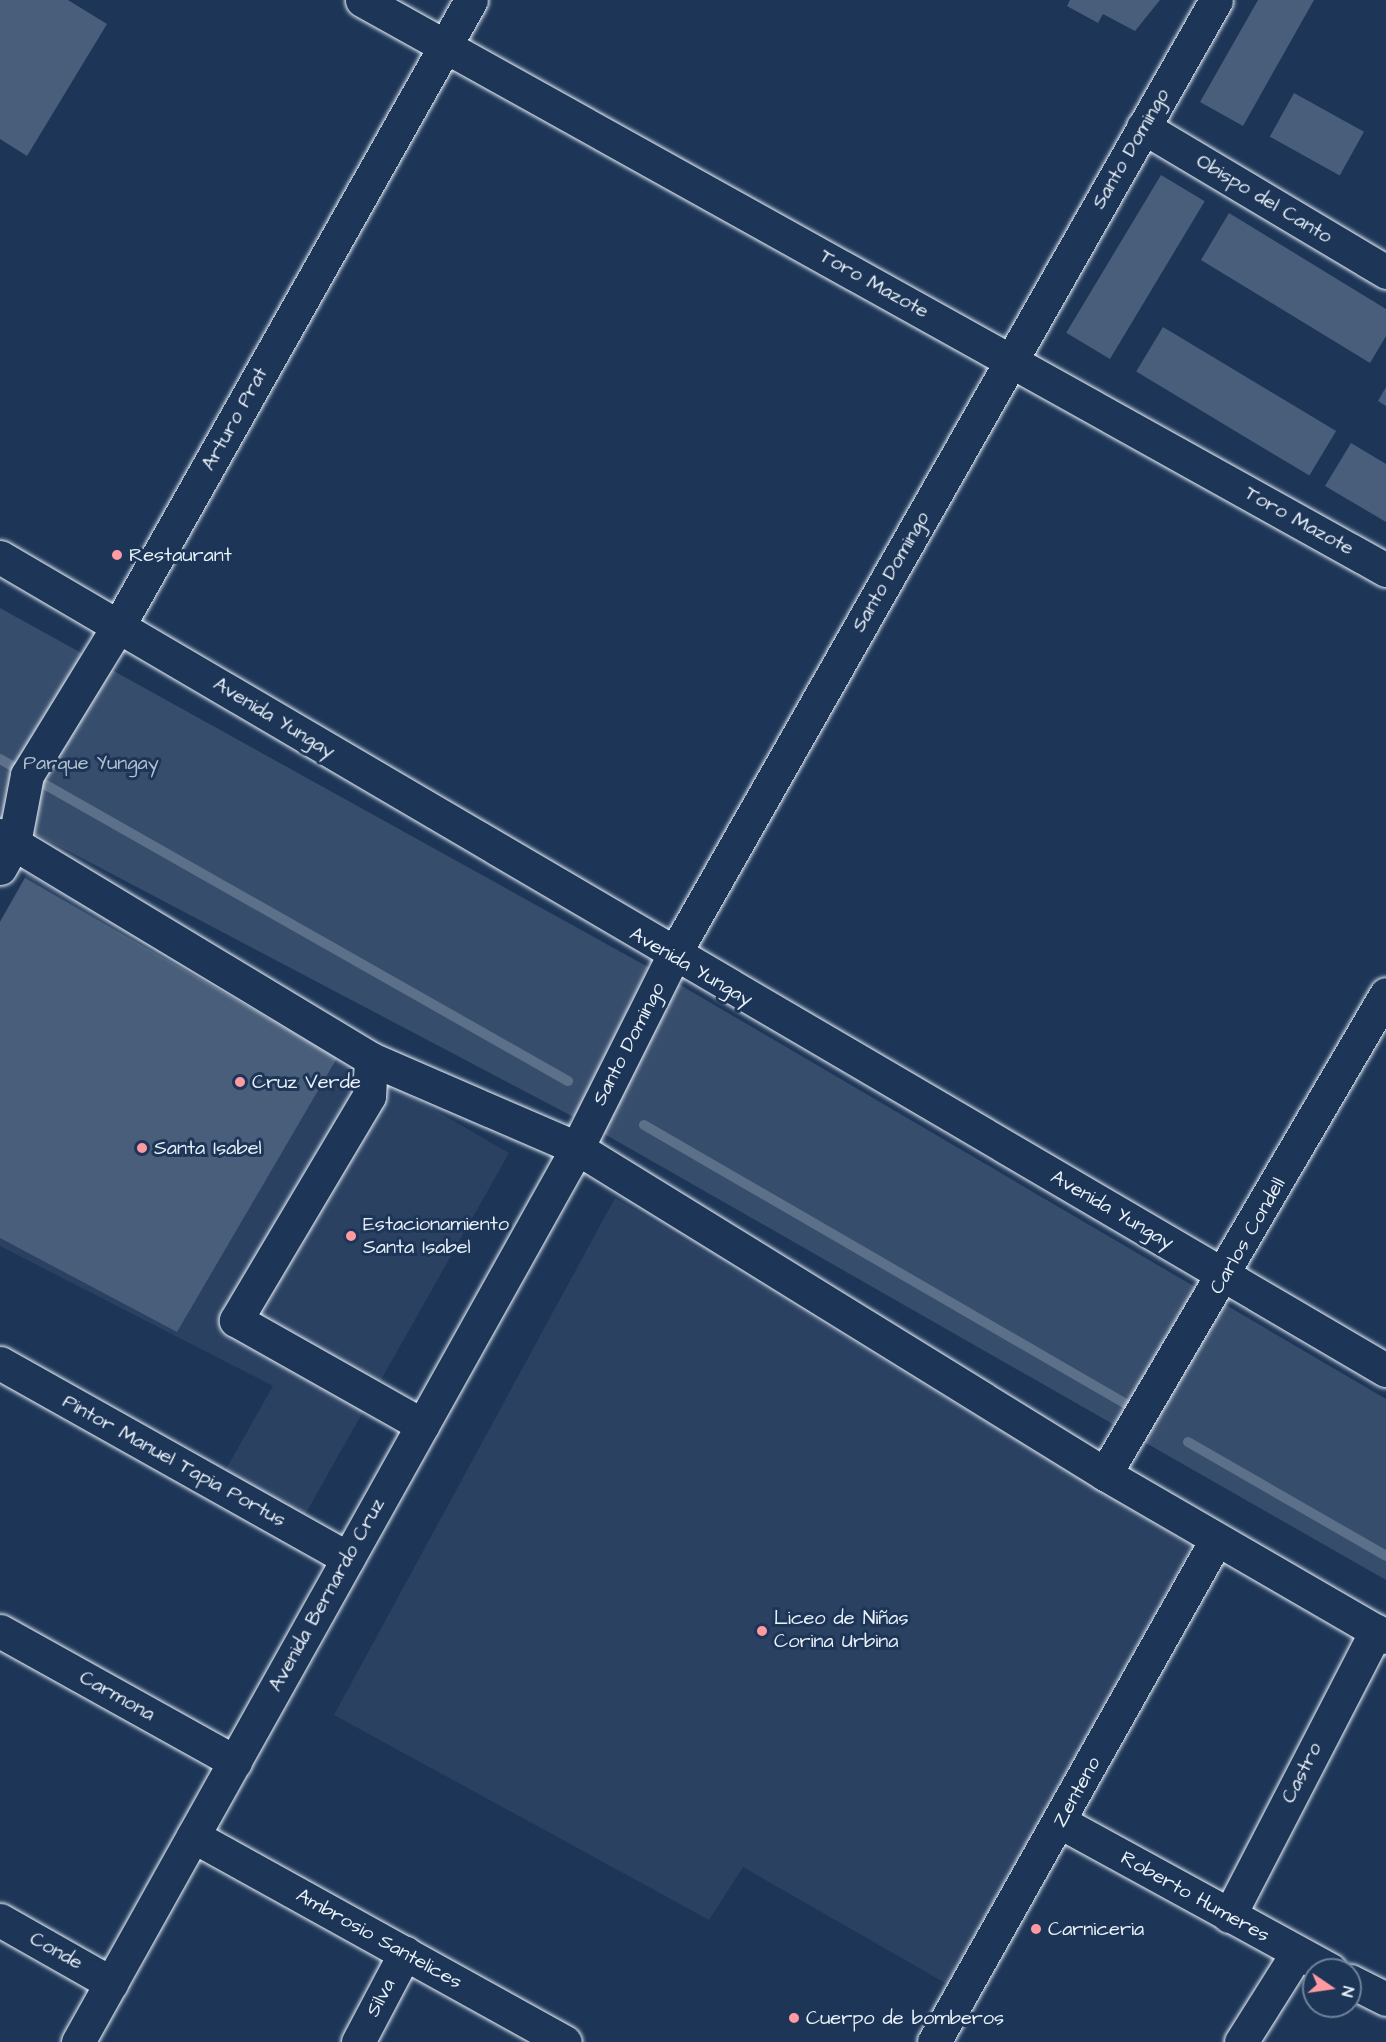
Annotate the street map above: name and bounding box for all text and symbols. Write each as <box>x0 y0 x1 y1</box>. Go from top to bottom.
street label: Santo Domingo <box>1087 85 1175 213</box>
street label: Obispo del Canto <box>1192 149 1336 249</box>
street label: Toro Mazote <box>815 244 933 324</box>
street label: Arturo Prat <box>197 363 273 475</box>
street label: Toro Mazote <box>1240 481 1358 561</box>
street label: Santo Domingo <box>847 508 935 636</box>
place label: Restaurant <box>129 543 232 567</box>
marker: Restaurant <box>110 548 124 562</box>
street label: Avenida Yungay <box>209 672 339 764</box>
park label: Parque Yungay <box>23 751 159 775</box>
street label: Avenida Yungay <box>625 922 757 1012</box>
street label: Santo Domingo <box>588 979 670 1109</box>
place label: Cruz Verde <box>252 1070 361 1094</box>
marker: Cruz Verde <box>233 1075 247 1089</box>
place label: Santa Isabel <box>154 1136 262 1160</box>
marker: Santa Isabel <box>135 1141 149 1155</box>
street label: Avenida Yungay <box>1046 1165 1178 1255</box>
street label: Carlos Condell <box>1205 1173 1291 1299</box>
place label: Estacionamiento Santa Isabel <box>363 1212 509 1259</box>
marker: Estacionamiento Santa Isabel <box>344 1229 358 1243</box>
street label: Pintor Manuel Tapia Portus <box>58 1390 290 1532</box>
street label: Avenida Bernardo Cruz <box>264 1494 390 1696</box>
place label: Liceo de Niñas Corina Urbina <box>774 1607 908 1654</box>
marker: Liceo de Niñas Corina Urbina <box>755 1624 769 1638</box>
street label: Carmona <box>75 1666 159 1726</box>
street label: Castro <box>1277 1739 1327 1807</box>
street label: Zenteno <box>1048 1753 1106 1831</box>
street label: Roberto Humeres <box>1116 1846 1274 1948</box>
street label: Ambrosio Santelices <box>292 1883 466 1995</box>
place label: Carniceria <box>1048 1917 1144 1941</box>
marker: Carniceria <box>1029 1922 1043 1936</box>
street label: Conde <box>25 1927 87 1975</box>
north arrow <box>1302 1958 1362 2018</box>
street label: Silva <box>361 1975 401 2021</box>
text: N <box>1336 1984 1359 1999</box>
place label: Cuerpo de bomberos <box>806 2006 1004 2030</box>
marker: Cuerpo de bomberos <box>787 2011 801 2025</box>

